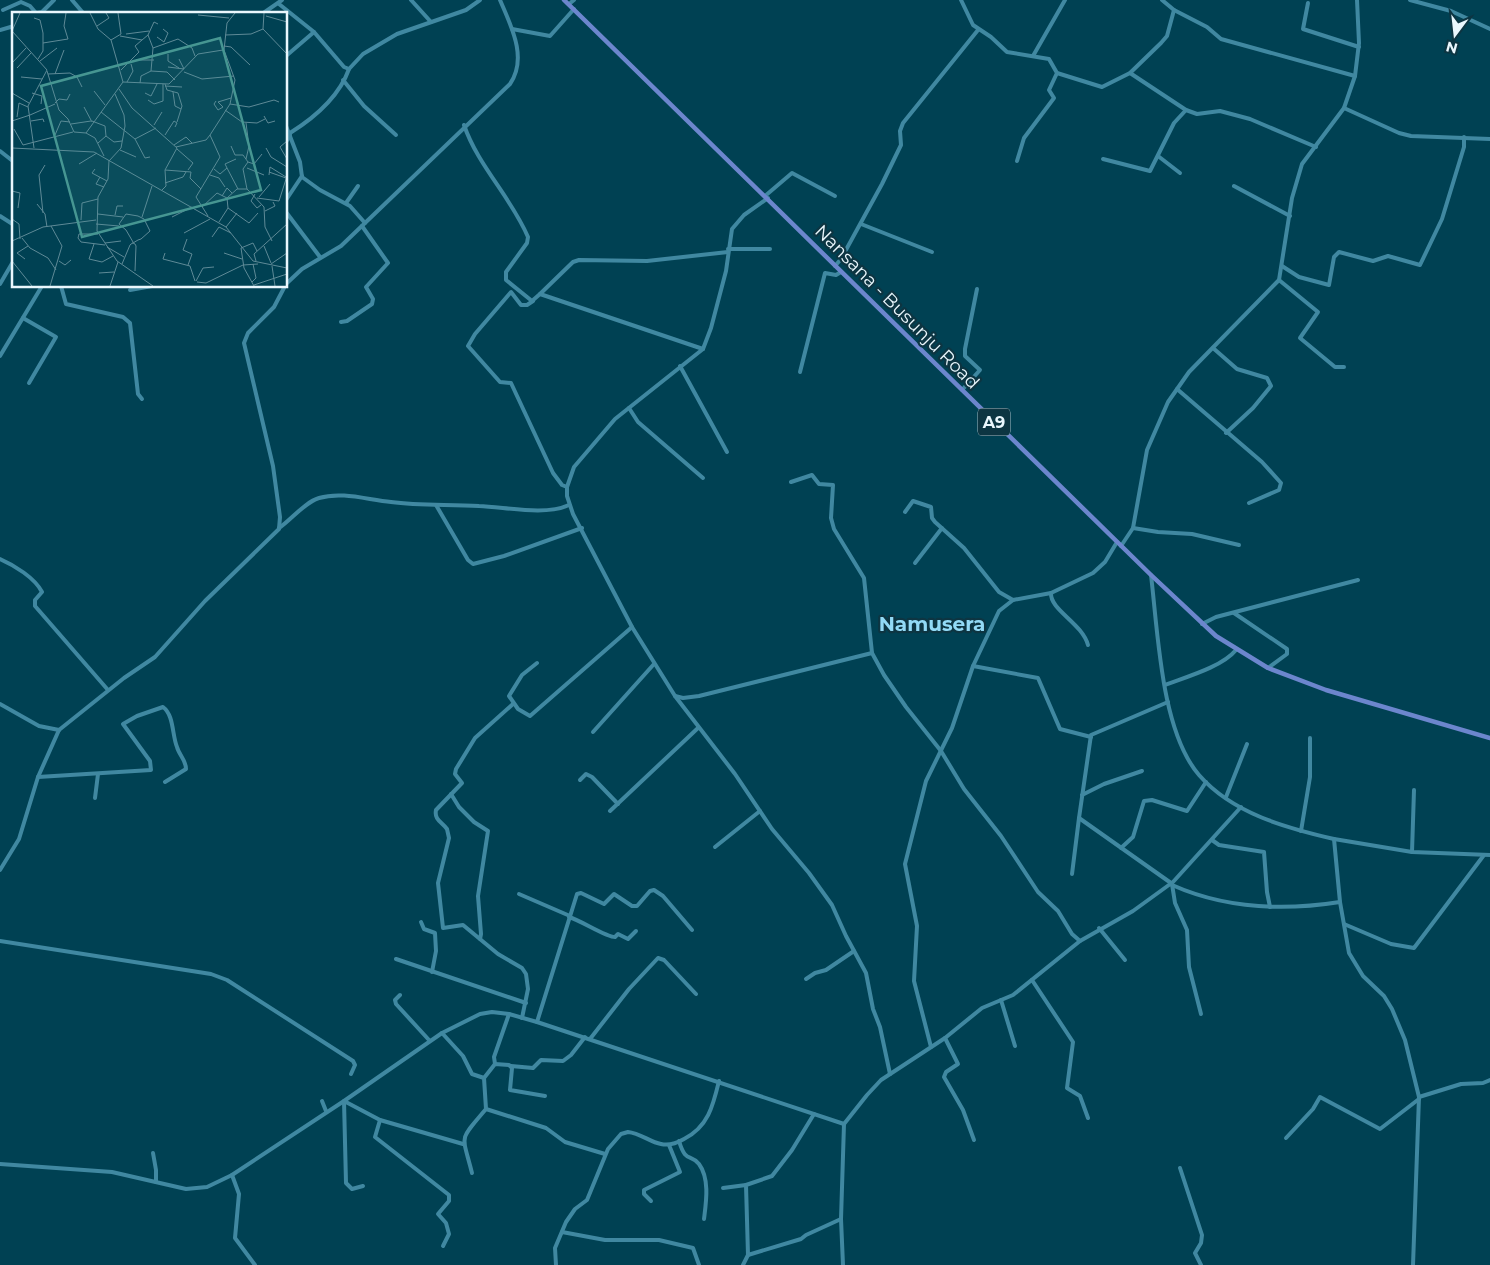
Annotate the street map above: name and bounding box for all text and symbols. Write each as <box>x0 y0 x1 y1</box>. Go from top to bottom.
north arrow <box>1430 10 1480 60</box>
inset map <box>12 12 288 288</box>
text: N <box>1444 37 1459 58</box>
street label: Nansana - Busunju Road <box>810 220 984 394</box>
road number: A9 <box>978 408 1010 436</box>
district label: Namusera <box>879 612 985 636</box>

